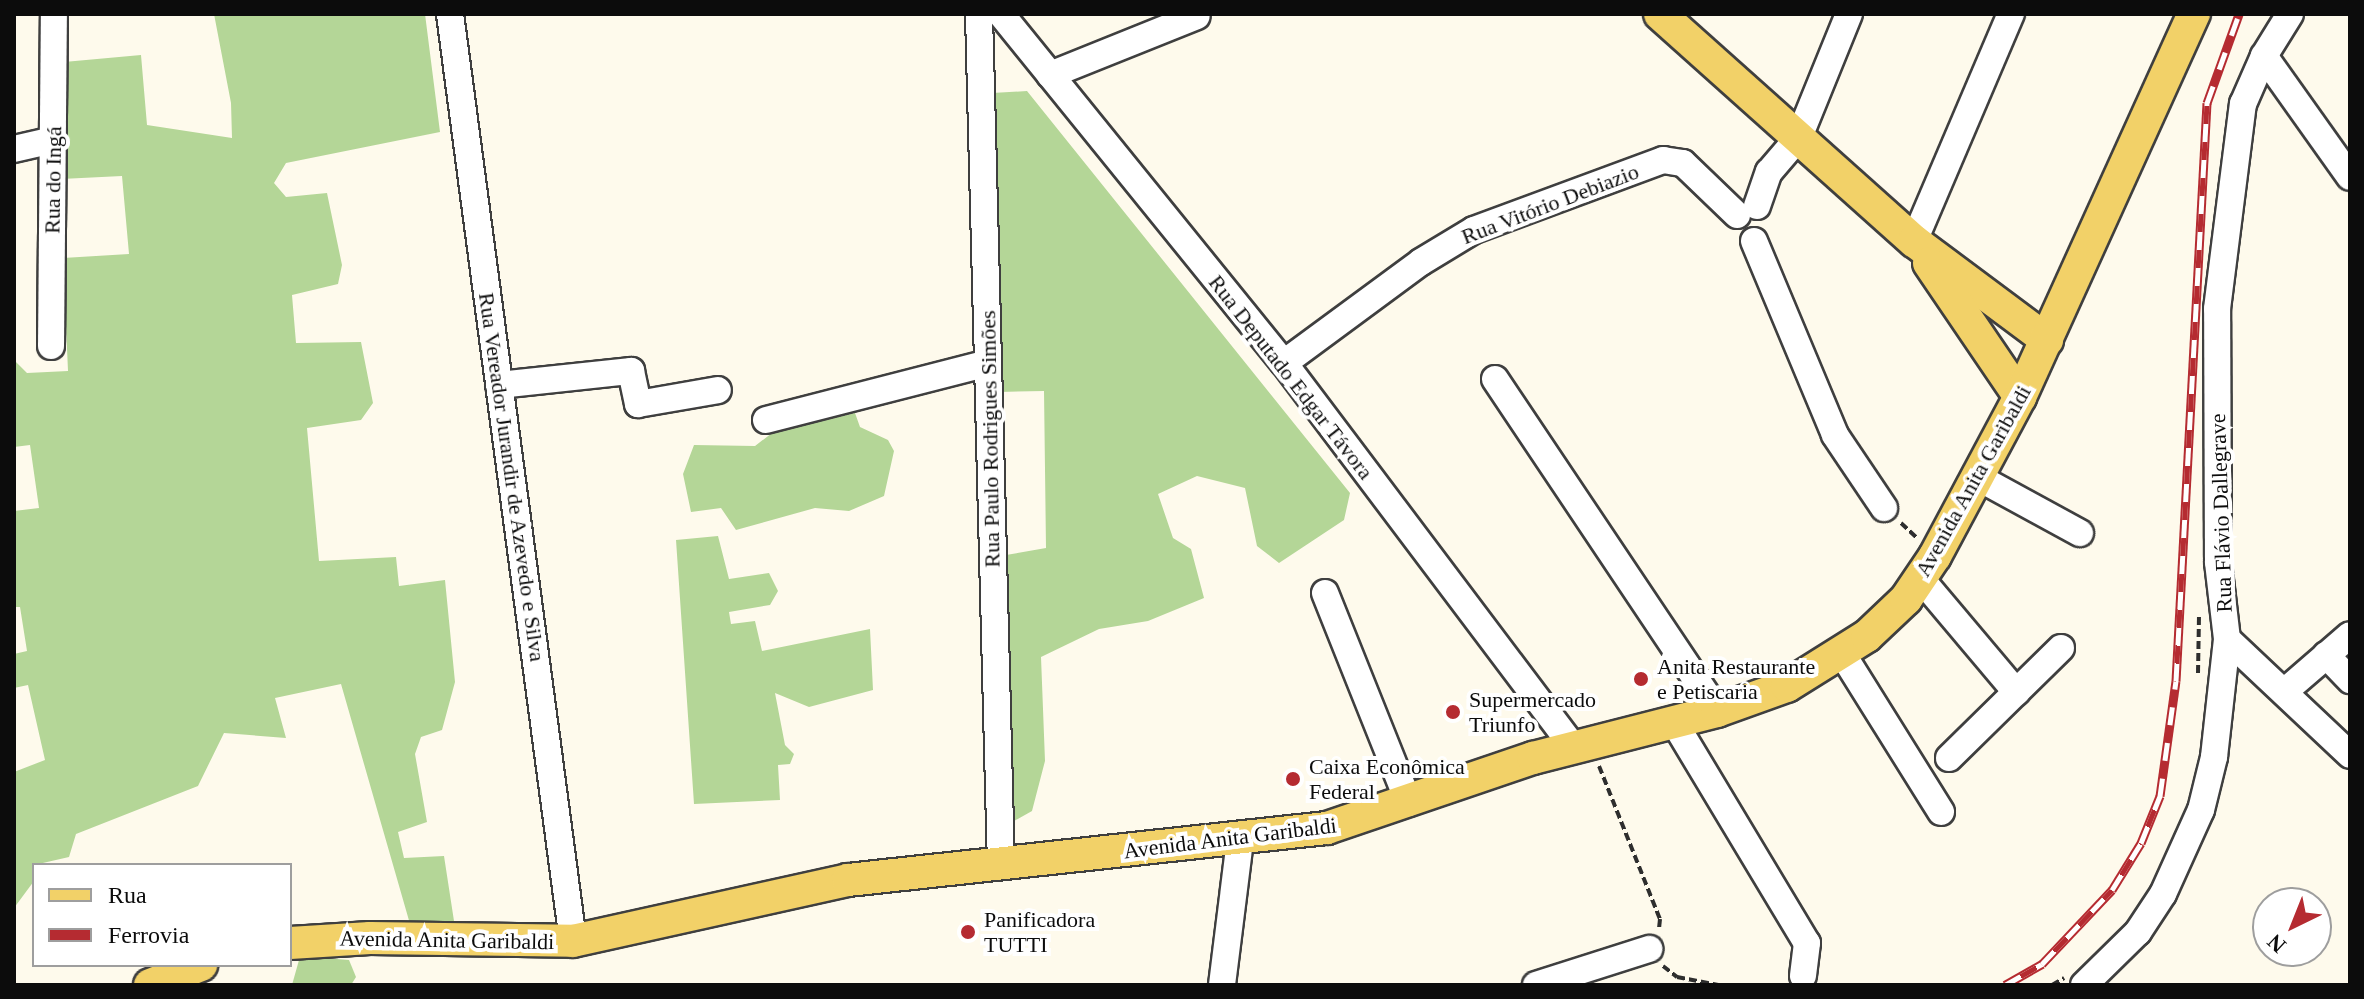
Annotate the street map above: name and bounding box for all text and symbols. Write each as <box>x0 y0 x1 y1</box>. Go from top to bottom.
street label: Rua do Ingá <box>39 126 67 234</box>
street label: Rua Vitório Debiazio <box>1457 158 1643 250</box>
street label: Rua Deputado Edgar Távora <box>1203 269 1379 485</box>
street label: Rua Vereador Jurandir de Azevedo e Silva <box>473 290 551 664</box>
street label: Rua Paulo Rodrigues Simões <box>975 310 1005 568</box>
street label: Avenida Anita Garibaldi <box>1909 380 2037 582</box>
street label: Rua Flávio Dallegrave <box>2204 413 2238 613</box>
place label: Anita Restaurante e Petiscaria <box>1657 653 1815 704</box>
marker: Anita Restaurante e Petiscaria <box>1632 670 1650 688</box>
place label: Supermercado Triunfo <box>1469 686 1596 738</box>
marker: Supermercado Triunfo <box>1444 703 1462 721</box>
place label: Caixa Econômica Federal <box>1309 753 1465 804</box>
marker: Caixa Econômica Federal <box>1284 770 1302 788</box>
street label: Avenida Anita Garibaldi <box>1121 812 1339 864</box>
legend <box>32 863 292 967</box>
text: Rua <box>108 882 147 908</box>
north arrow <box>2252 887 2332 967</box>
place label: Panificadora TUTTI <box>984 906 1095 958</box>
text: Ferrovia <box>108 922 189 948</box>
marker: Panificadora TUTTI <box>959 923 977 941</box>
street label: Avenida Anita Garibaldi <box>339 925 555 955</box>
text: N <box>2262 929 2291 958</box>

